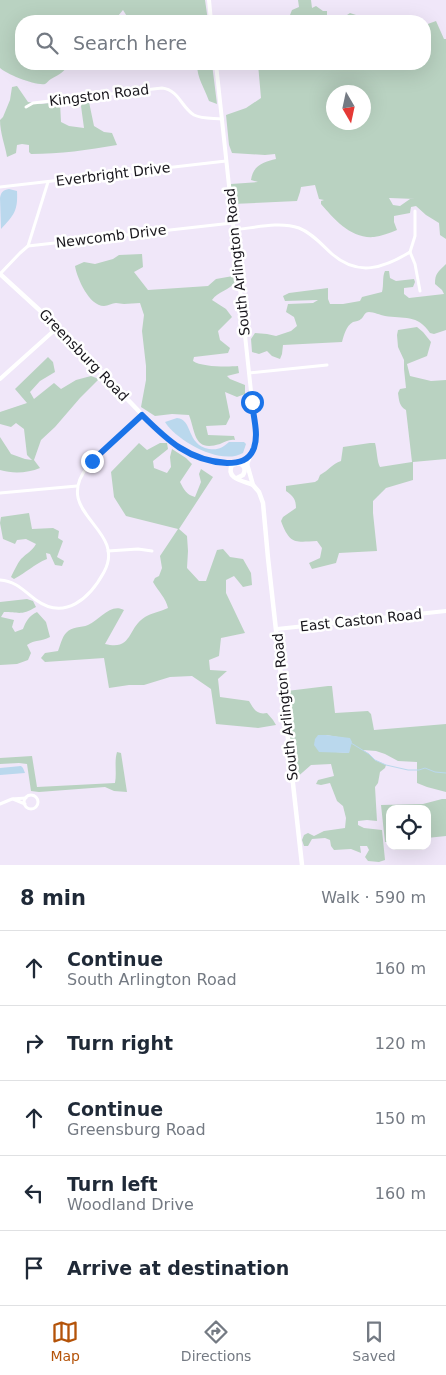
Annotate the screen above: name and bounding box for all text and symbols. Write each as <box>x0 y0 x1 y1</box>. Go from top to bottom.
search box <box>15 15 431 70</box>
icon: search <box>33 29 61 57</box>
text: Search here <box>73 32 187 54</box>
street label: Kingston Road <box>48 81 150 109</box>
north arrow <box>326 85 371 130</box>
street label: Everbright Drive <box>55 159 171 189</box>
street label: South Arlington Road <box>221 187 253 337</box>
street label: Newcomb Drive <box>55 221 167 251</box>
street label: Greensburg Road <box>36 306 132 404</box>
route start <box>241 391 264 414</box>
route end <box>81 450 104 473</box>
street label: East Caston Road <box>299 606 423 634</box>
street label: South Arlington Road <box>269 632 301 782</box>
map controls <box>386 805 431 850</box>
button: locate <box>386 805 431 850</box>
text: 8 min <box>20 886 86 910</box>
text: Walk · 590 m <box>321 888 426 907</box>
text: Continue <box>67 948 163 970</box>
icon: ahead <box>20 954 48 982</box>
text: 160 m <box>375 959 426 978</box>
text: South Arlington Road <box>67 970 237 989</box>
icon: right <box>20 1029 48 1057</box>
text: Turn right <box>67 1032 173 1054</box>
text: 120 m <box>375 1034 426 1053</box>
text: Continue <box>67 1098 163 1120</box>
icon: ahead <box>20 1104 48 1132</box>
text: 150 m <box>375 1109 426 1128</box>
text: Greensburg Road <box>67 1120 206 1139</box>
text: Turn left <box>67 1173 158 1195</box>
icon: left <box>20 1179 48 1207</box>
text: 160 m <box>375 1184 426 1203</box>
text: Woodland Drive <box>67 1195 194 1214</box>
icon: arrive <box>20 1254 48 1282</box>
text: Arrive at destination <box>67 1257 289 1279</box>
tab: Map <box>50 1318 80 1364</box>
tab: Directions <box>181 1318 251 1364</box>
tab: Saved <box>352 1318 396 1364</box>

